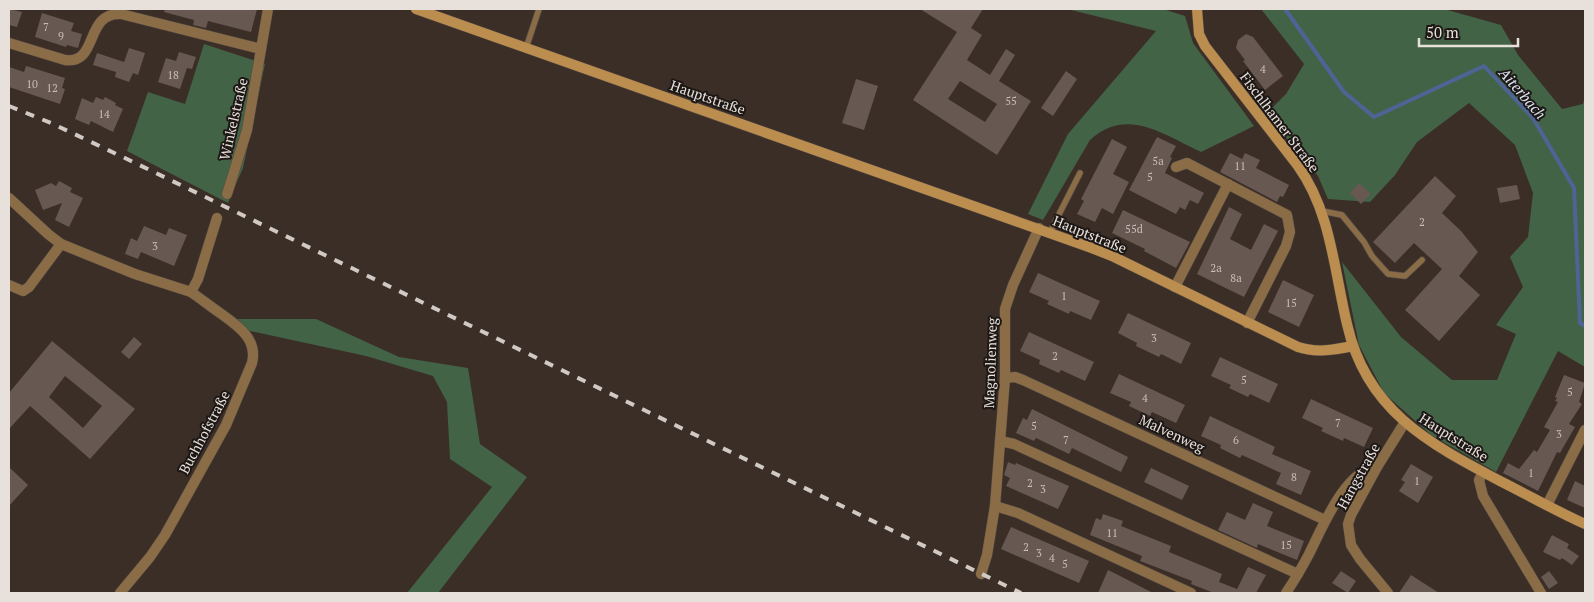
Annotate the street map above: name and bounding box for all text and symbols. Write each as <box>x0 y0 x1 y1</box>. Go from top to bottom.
scale bar <box>1419 15 1518 47</box>
house number: 7 <box>43 20 49 34</box>
text: 50 m <box>1426 22 1459 42</box>
house number: 9 <box>58 29 64 43</box>
house number: 4 <box>1260 62 1266 76</box>
water label: Aiterbach <box>1494 62 1551 123</box>
house number: 18 <box>167 68 179 82</box>
street label: Fischlhamer Straße <box>1236 68 1324 176</box>
street label: Hauptstraße <box>668 75 748 119</box>
street label: Winkelstraße <box>214 76 252 162</box>
house number: 10 <box>26 77 38 91</box>
house number: 12 <box>46 81 58 95</box>
house number: 55 <box>1005 94 1017 108</box>
house number: 14 <box>98 107 110 121</box>
house number: 5a <box>1152 154 1164 168</box>
house number: 11 <box>1234 159 1246 173</box>
house number: 5 <box>1147 170 1153 184</box>
street label: Hauptstraße <box>1050 211 1130 257</box>
house number: 2 <box>1419 215 1425 229</box>
house number: 55d <box>1125 222 1143 236</box>
house number: 3 <box>152 239 158 253</box>
house number: 2a <box>1210 261 1222 275</box>
house number: 8a <box>1230 271 1242 285</box>
house number: 1 <box>1061 289 1067 303</box>
house number: 15 <box>1285 296 1297 310</box>
street label: Magnolienweg <box>979 317 1001 409</box>
house number: 3 <box>1151 331 1157 345</box>
house number: 2 <box>1052 349 1058 363</box>
house number: 5 <box>1241 373 1247 387</box>
house number: 5 <box>1567 385 1573 399</box>
street label: Buchhofstraße <box>174 387 234 477</box>
house number: 4 <box>1142 391 1148 405</box>
street label: Hauptstraße <box>1416 408 1492 466</box>
street label: Malvenweg <box>1136 410 1208 457</box>
house number: 7 <box>1335 416 1341 430</box>
house number: 5 <box>1031 419 1037 433</box>
house number: 3 <box>1556 427 1562 441</box>
house number: 7 <box>1063 433 1069 447</box>
house number: 6 <box>1233 433 1239 447</box>
street label: Hangstraße <box>1332 440 1384 512</box>
house number: 1 <box>1528 466 1534 480</box>
house number: 8 <box>1291 470 1297 484</box>
house number: 1 <box>1414 474 1420 488</box>
house number: 2 <box>1027 476 1033 490</box>
house number: 3 <box>1040 482 1046 496</box>
house number: 11 <box>1106 526 1118 540</box>
house number: 15 <box>1280 538 1292 552</box>
house number: 2 <box>1023 540 1029 554</box>
house number: 3 <box>1036 546 1042 560</box>
house number: 4 <box>1049 551 1055 565</box>
house number: 5 <box>1062 557 1068 571</box>

